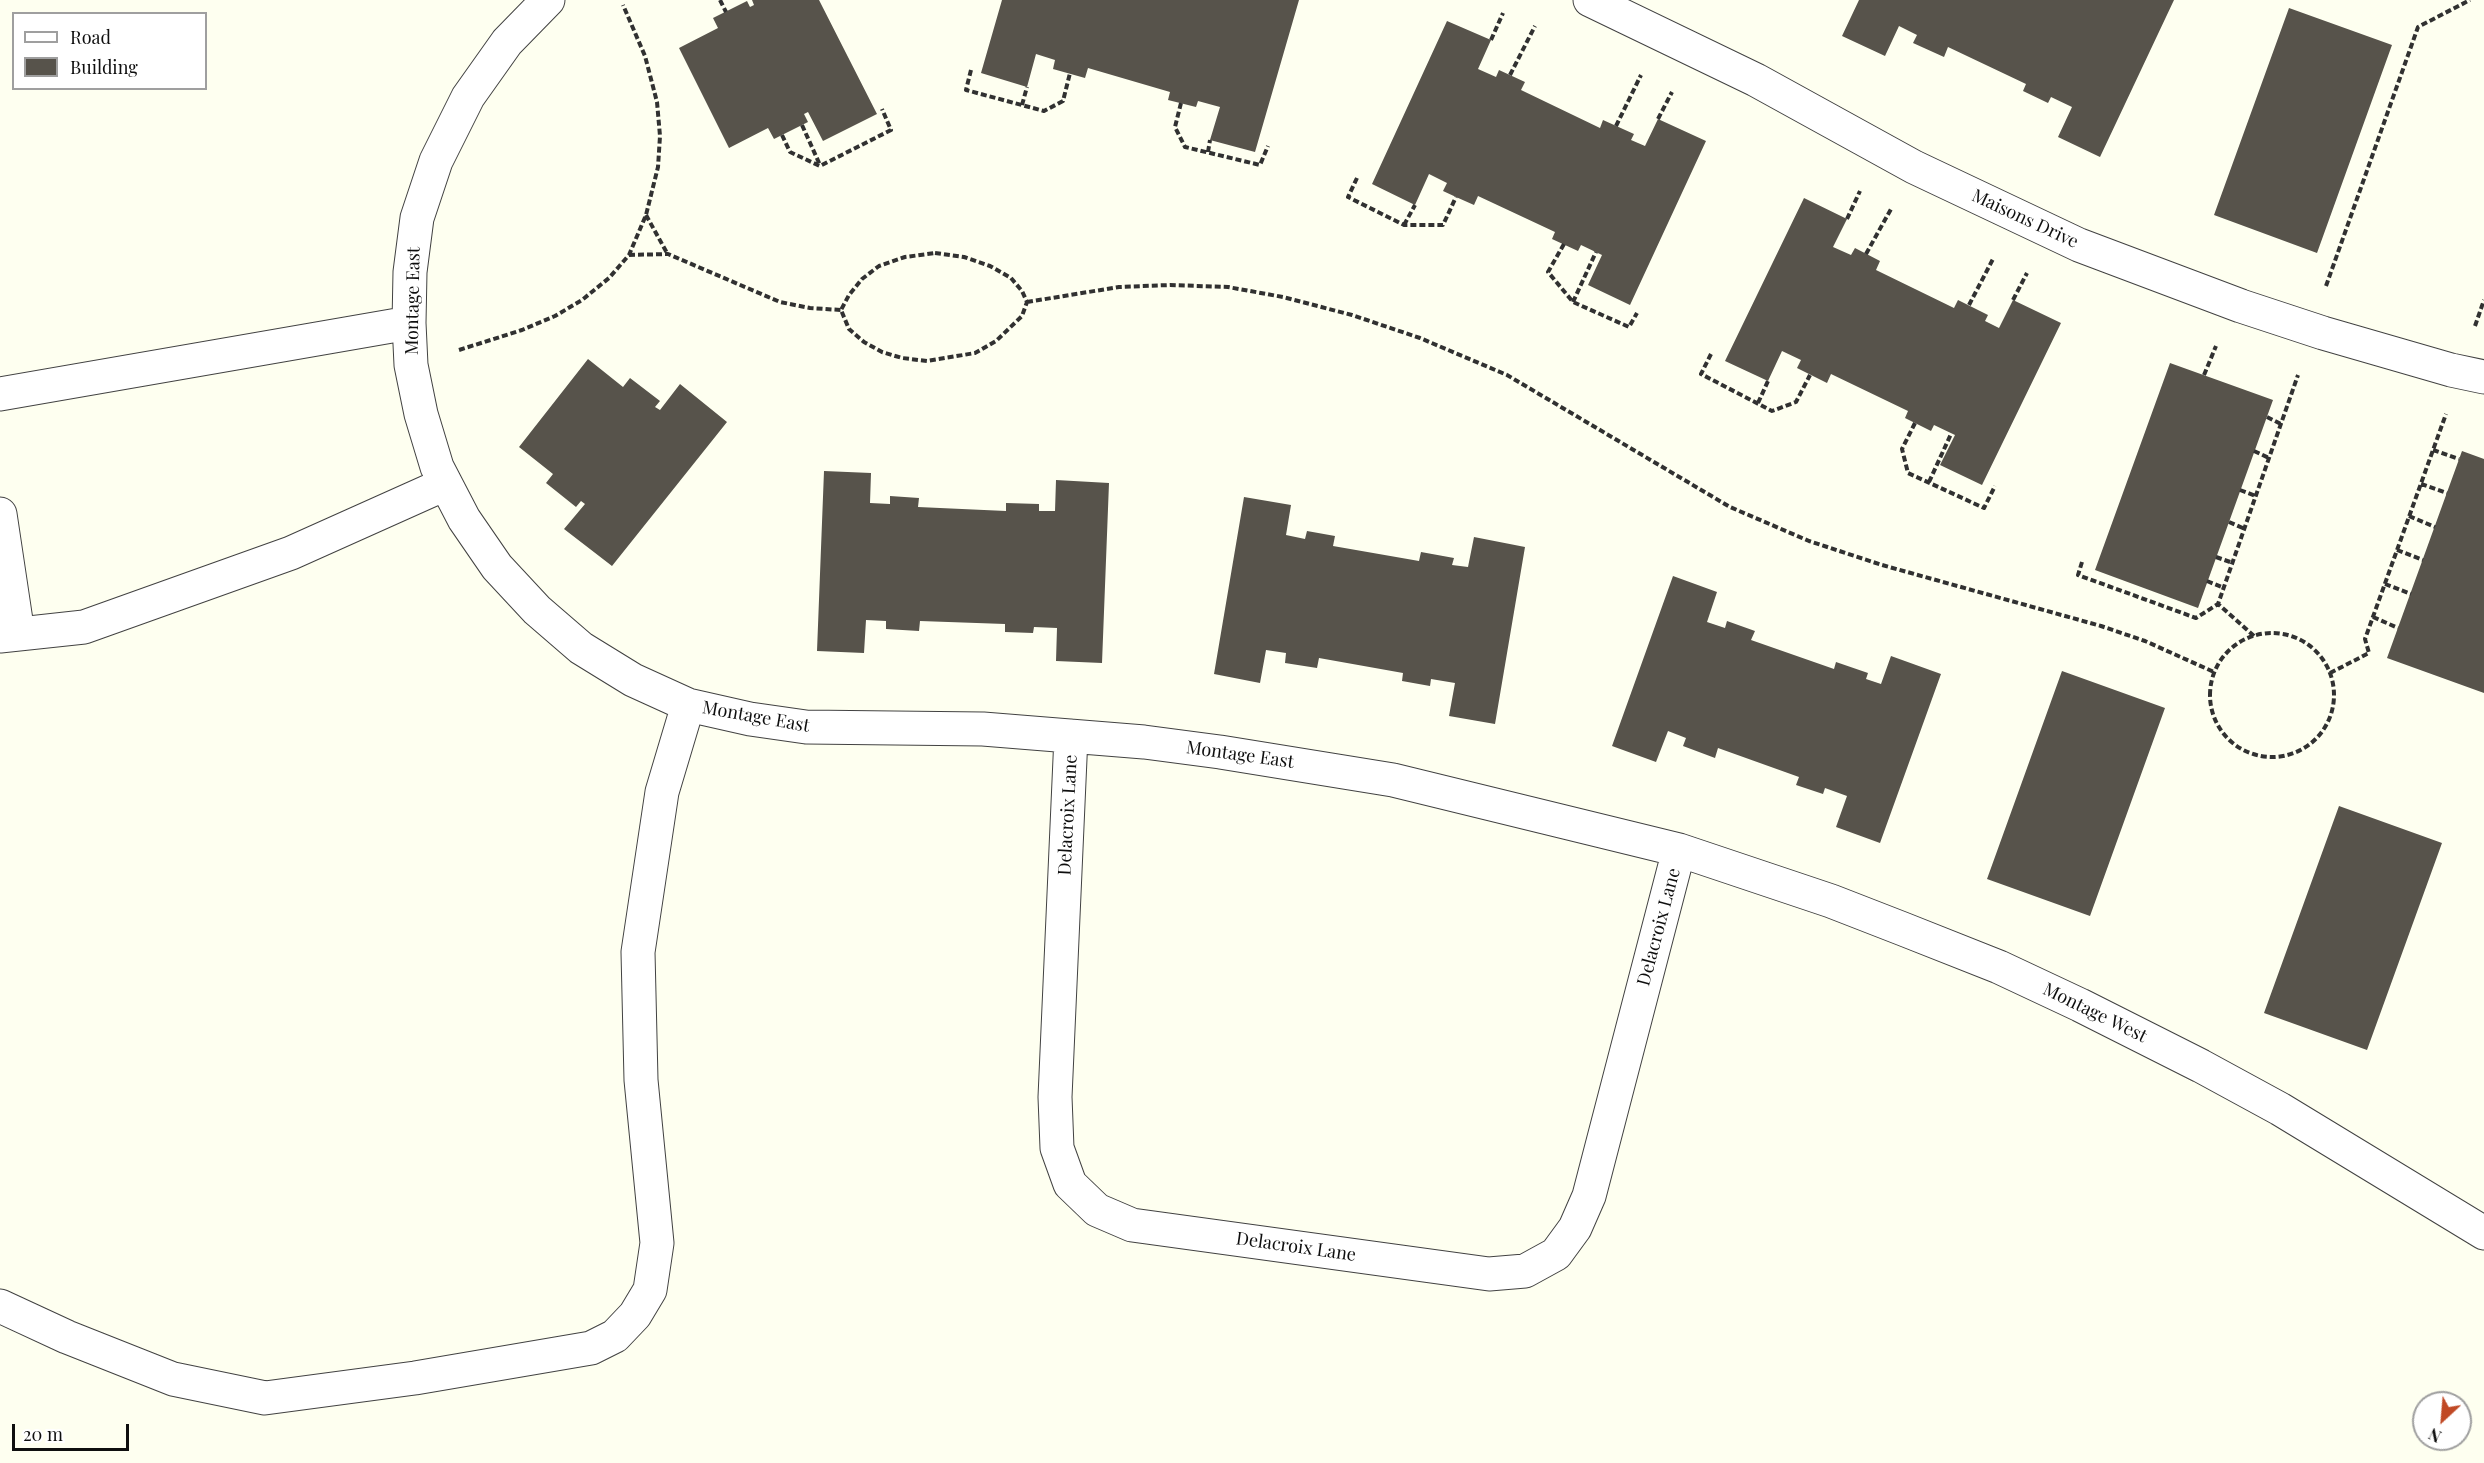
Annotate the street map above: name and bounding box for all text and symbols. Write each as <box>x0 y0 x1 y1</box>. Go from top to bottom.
legend <box>12 12 207 90</box>
text: Road <box>70 25 111 49</box>
text: Building <box>70 55 138 79</box>
street label: Maisons Drive <box>1968 185 2082 253</box>
street label: Montage East <box>401 247 425 355</box>
street label: Montage East <box>701 697 811 737</box>
street label: Montage East <box>1185 737 1295 773</box>
street label: Delacroix Lane <box>1054 754 1082 876</box>
street label: Delacroix Lane <box>1633 866 1685 988</box>
street label: Montage West <box>2040 979 2150 1047</box>
street label: Delacroix Lane <box>1235 1228 1357 1266</box>
north arrow <box>2412 1391 2472 1451</box>
scale bar <box>15 1412 132 1450</box>
text: 20 m <box>23 1422 63 1446</box>
text: N <box>2425 1424 2445 1448</box>

